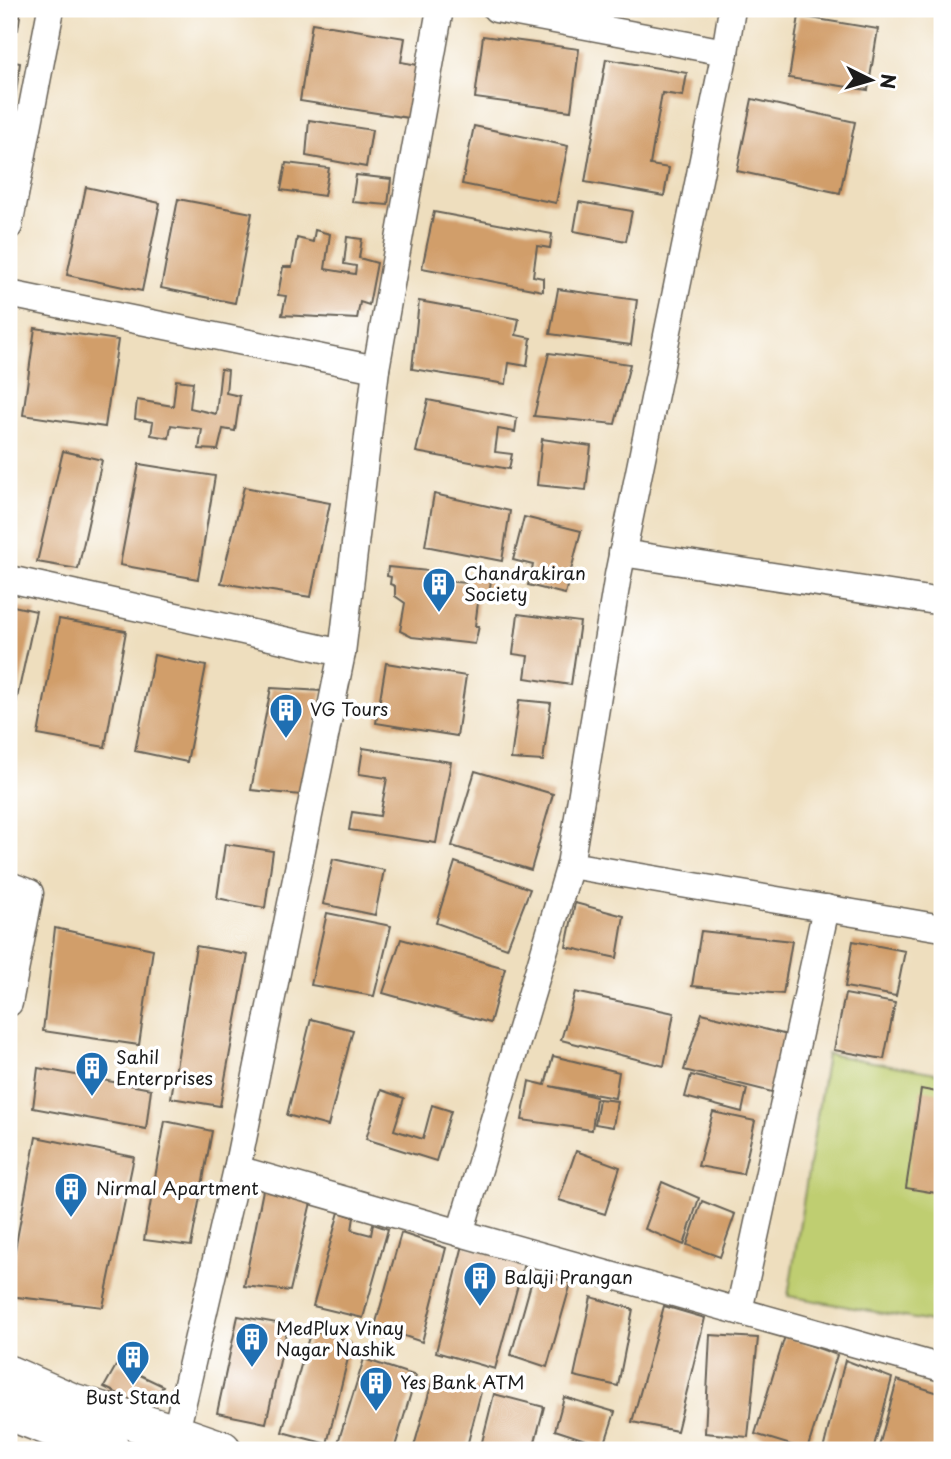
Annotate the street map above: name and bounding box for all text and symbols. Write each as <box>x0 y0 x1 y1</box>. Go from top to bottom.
north arrow <box>836 46 906 116</box>
text: N <box>874 73 904 90</box>
place label: Chandrakiran Society <box>464 559 586 607</box>
building icon: Chandrakiran Society <box>420 565 458 614</box>
building icon: VG Tours <box>267 691 305 740</box>
place label: VG Tours <box>310 695 388 722</box>
place label: Sahil Enterprises <box>116 1043 213 1091</box>
building icon: Sahil Enterprises <box>73 1049 111 1098</box>
building icon: Nirmal Apartment <box>52 1170 90 1219</box>
place label: Nirmal Apartment <box>96 1174 259 1201</box>
building icon: Balaji Prangan <box>461 1259 499 1308</box>
place label: Balaji Prangan <box>504 1263 633 1290</box>
place label: MedPlux Vinay Nagar Nashik <box>276 1314 404 1362</box>
building icon: MedPlux Vinay Nagar Nashik <box>233 1320 271 1369</box>
building icon: Bust Stand <box>114 1338 152 1387</box>
building icon: Yes Bank ATM <box>357 1364 395 1413</box>
place label: Yes Bank ATM <box>400 1368 525 1395</box>
place label: Bust Stand <box>85 1383 181 1410</box>

